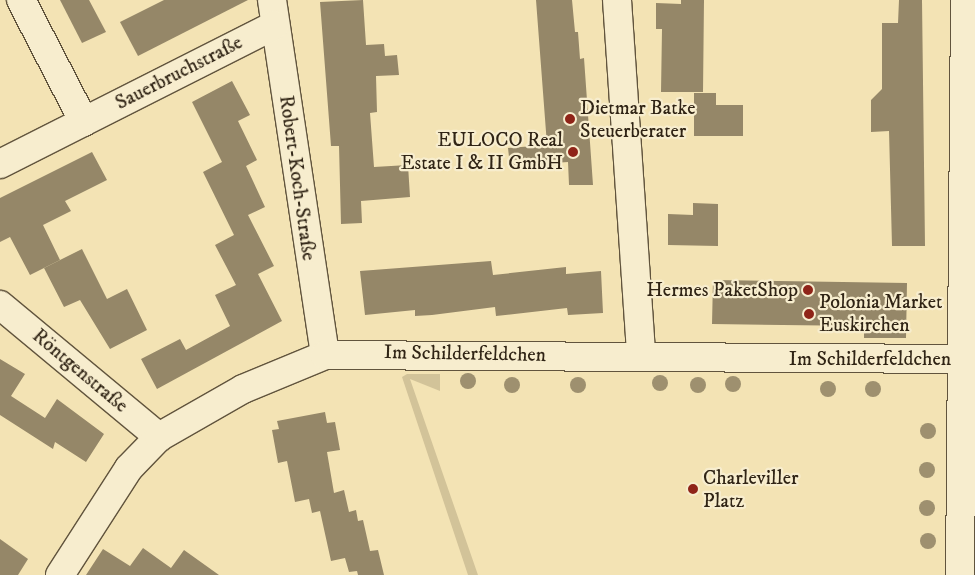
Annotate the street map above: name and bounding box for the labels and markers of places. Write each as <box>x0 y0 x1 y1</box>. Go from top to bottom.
place label: Dietmar Batke Steuerberater <box>580 96 696 143</box>
marker: Dietmar Batke Steuerberater <box>564 113 576 125</box>
place label: EULOCO Real Estate I & II GmbH <box>400 128 563 175</box>
marker: EULOCO Real Estate I & II GmbH <box>567 146 579 158</box>
place label: Hermes PaketShop <box>646 278 798 302</box>
marker: Hermes PaketShop <box>802 284 814 296</box>
place label: Polonia Market Euskirchen <box>819 290 942 337</box>
marker: Polonia Market Euskirchen <box>803 308 815 320</box>
place label: Charleviller Platz <box>703 466 798 513</box>
marker: Charleviller Platz <box>687 483 699 495</box>

